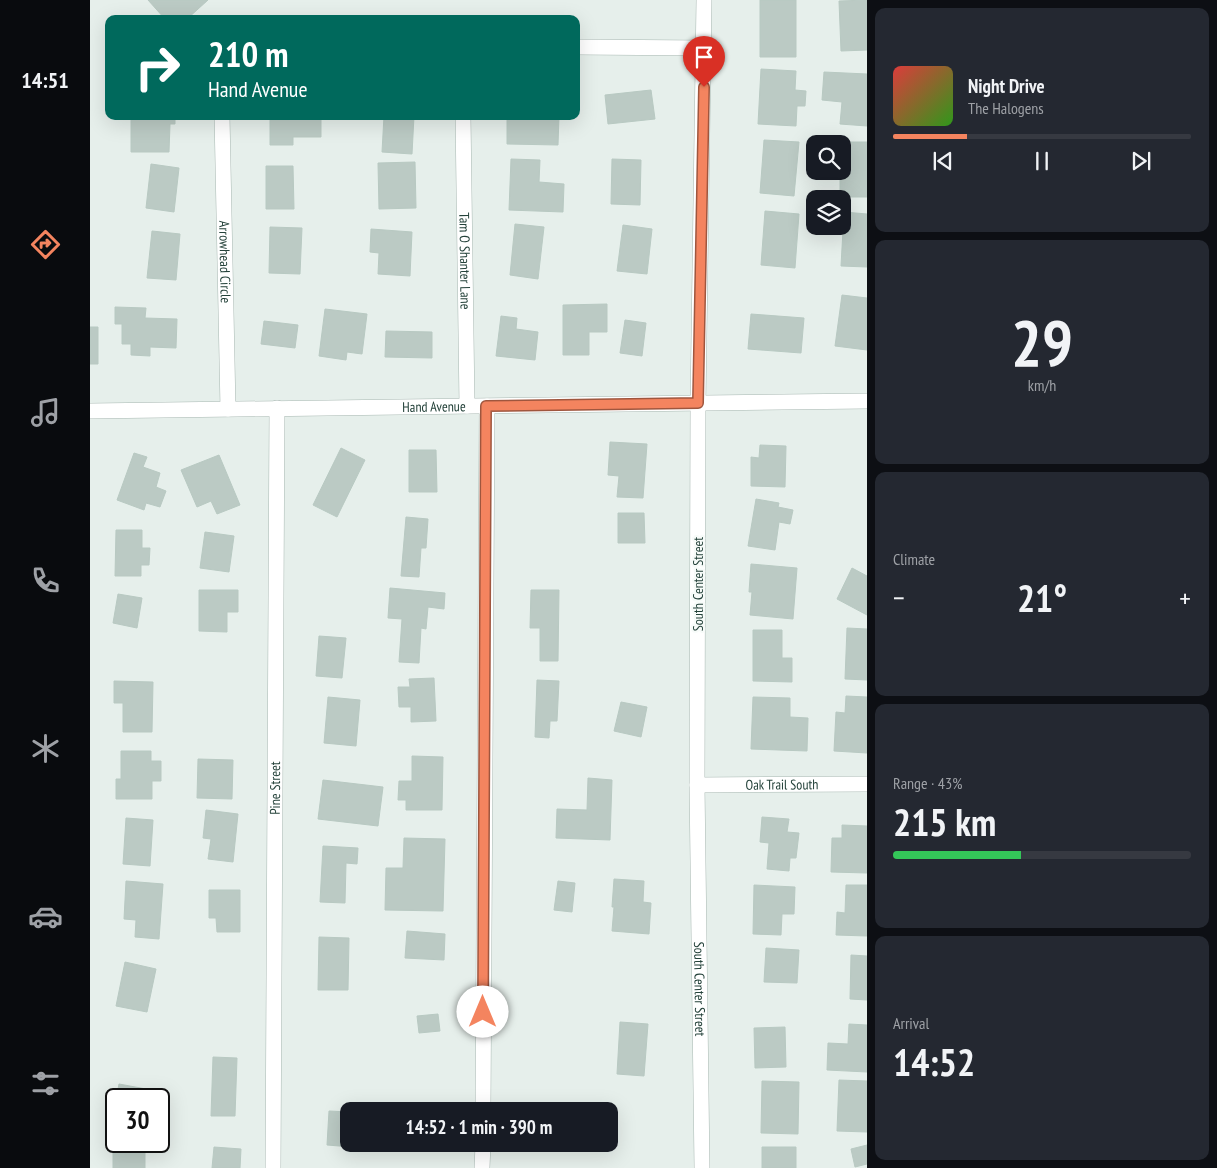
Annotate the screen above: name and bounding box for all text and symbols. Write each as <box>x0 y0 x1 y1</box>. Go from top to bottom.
text: 210 m <box>208 31 289 77</box>
icon: right <box>125 35 190 100</box>
pin <box>683 36 725 87</box>
icon: arrive <box>690 43 718 71</box>
text: 14:51 <box>21 66 69 94</box>
text: Night Drive <box>968 74 1045 98</box>
text: Hand Avenue <box>208 75 307 103</box>
text: The Halogens <box>968 98 1044 118</box>
map controls <box>806 135 851 235</box>
button: search <box>806 135 851 180</box>
icon: previous <box>929 147 957 175</box>
icon: pause <box>1028 147 1056 175</box>
icon: next <box>1127 147 1155 175</box>
button: layers <box>806 190 851 235</box>
street label: Tam O Shanter Lane <box>455 212 475 310</box>
street label: Arrowhead Circle <box>215 221 235 304</box>
icon: directions <box>28 227 63 262</box>
text: 29 <box>1011 300 1073 384</box>
text: km/h <box>1028 375 1056 395</box>
icon: music <box>28 395 63 430</box>
street label: Hand Avenue <box>402 397 466 416</box>
street label: South Center Street <box>689 537 707 631</box>
text: Climate <box>893 549 935 569</box>
icon: phone <box>28 563 63 598</box>
text: 21° <box>1017 573 1067 622</box>
text: − <box>893 579 905 616</box>
text: + <box>1179 579 1191 616</box>
icon: climate <box>28 731 63 766</box>
street label: Pine Street <box>266 761 284 815</box>
text: Range · 43% <box>893 773 962 793</box>
street label: Oak Trail South <box>745 775 819 794</box>
text: 215 km <box>893 797 996 846</box>
icon: car <box>28 899 63 934</box>
street label: South Center Street <box>690 942 709 1036</box>
position arrow <box>456 985 508 1037</box>
text: Arrival <box>893 1013 929 1033</box>
text: 14:52 <box>893 1037 975 1086</box>
icon: filters <box>28 1066 63 1101</box>
speed limit sign: 30 <box>105 1088 170 1153</box>
text: 14:52 · 1 min · 390 m <box>406 1115 552 1139</box>

